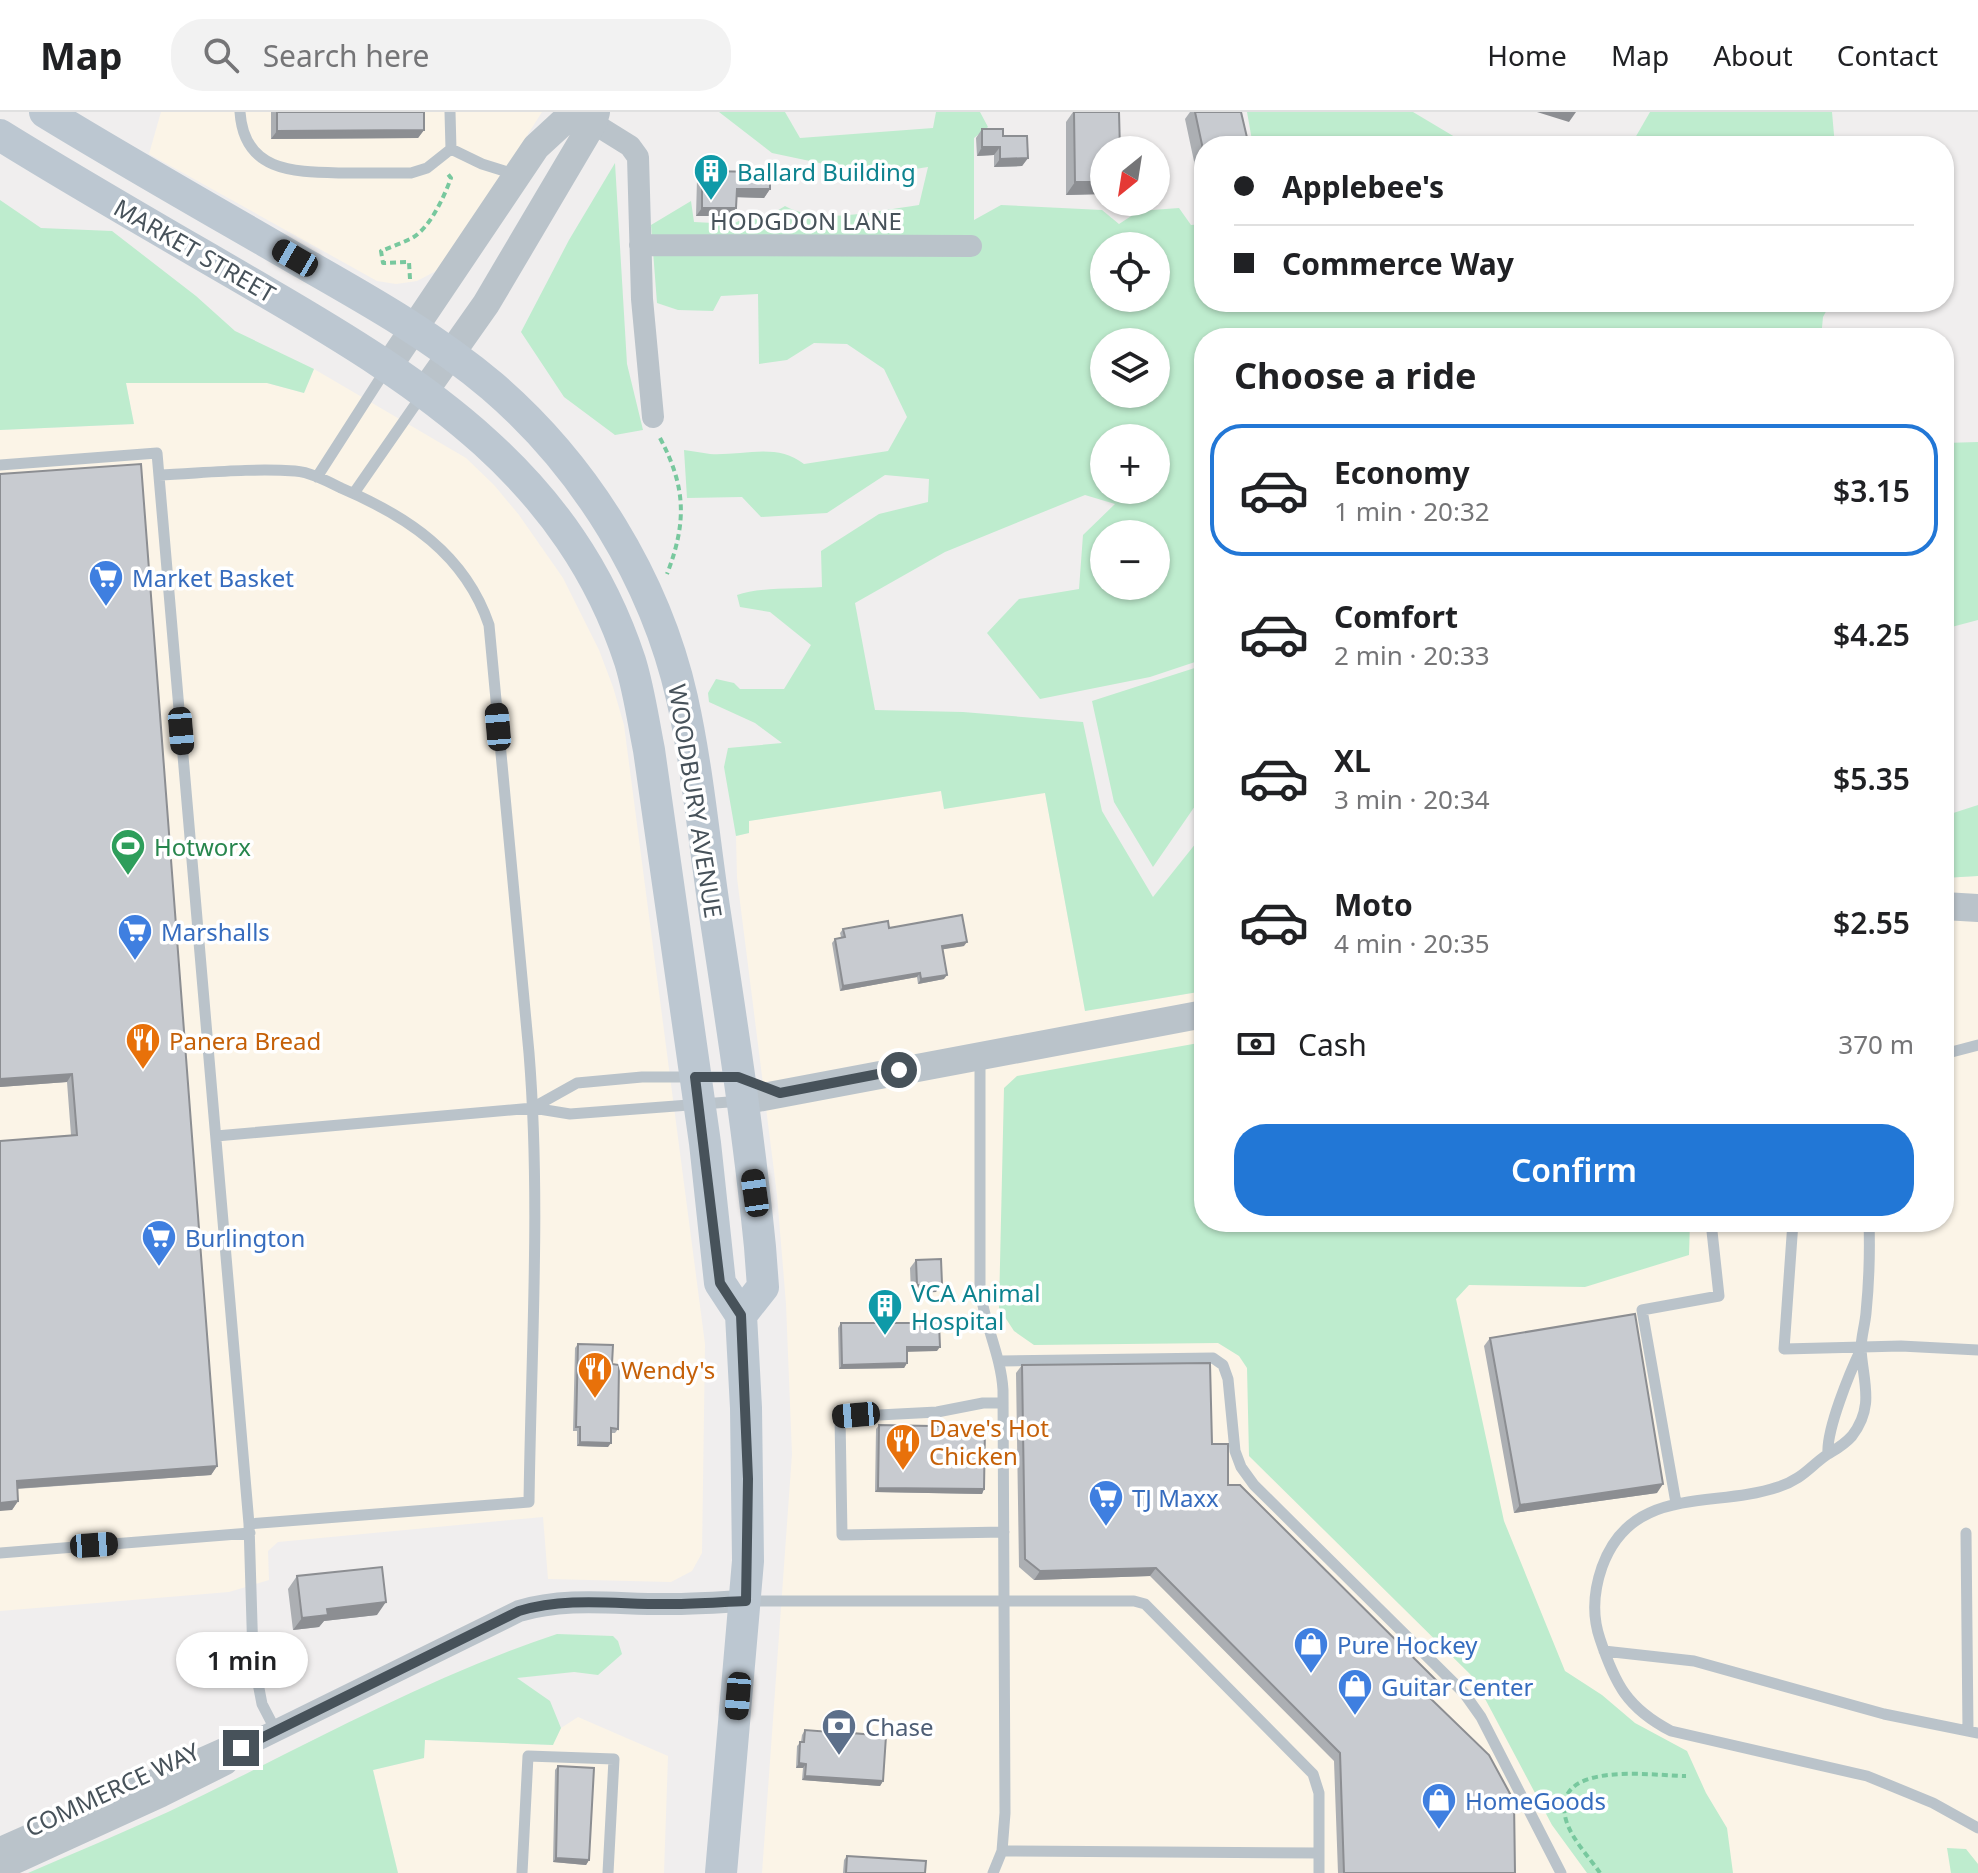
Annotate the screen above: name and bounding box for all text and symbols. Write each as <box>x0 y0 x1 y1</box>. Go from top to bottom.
search box <box>171 19 731 91</box>
text: Map <box>40 29 123 81</box>
icon: search <box>199 33 243 77</box>
text: Search here <box>263 35 430 76</box>
text: Home <box>1487 36 1567 74</box>
text: Map <box>1611 36 1669 74</box>
text: About <box>1713 36 1793 74</box>
text: Contact <box>1837 36 1938 74</box>
north arrow <box>1090 136 1170 216</box>
map controls <box>1090 136 1170 600</box>
building icon: Ballard Building <box>692 152 730 202</box>
place label: Ballard Building <box>737 155 916 188</box>
text: Applebee's <box>1282 166 1444 207</box>
street label: MARKET STREET <box>108 190 282 310</box>
street label: HODGDON LANE <box>710 204 902 237</box>
button: locate <box>1090 232 1170 312</box>
car <box>268 236 322 280</box>
text: Commerce Way <box>1282 243 1514 284</box>
button: layers <box>1090 328 1170 408</box>
text: Choose a ride <box>1234 351 1476 400</box>
button: + <box>1090 424 1170 504</box>
text: Economy <box>1334 452 1470 493</box>
icon: car <box>1238 454 1310 526</box>
text: $3.15 <box>1833 470 1910 511</box>
text: 1 min · 20:32 <box>1334 493 1490 529</box>
button: − <box>1090 520 1170 600</box>
supermarket icon: Market Basket <box>87 558 125 608</box>
place label: Market Basket <box>132 561 294 594</box>
text: Comfort <box>1334 596 1458 637</box>
icon: car <box>1238 598 1310 670</box>
text: $4.25 <box>1833 614 1910 655</box>
text: 2 min · 20:33 <box>1334 637 1490 673</box>
street label: WOODBURY AVENUE <box>661 682 731 920</box>
car <box>484 702 512 752</box>
car <box>167 706 195 756</box>
text: XL <box>1334 740 1371 781</box>
icon: car <box>1238 742 1310 814</box>
text: $5.35 <box>1833 758 1910 799</box>
text: 3 min · 20:34 <box>1334 781 1490 817</box>
sports icon: Hotworx <box>109 827 147 877</box>
place label: Hotworx <box>154 830 251 863</box>
text: Moto <box>1334 884 1413 925</box>
icon: car <box>1238 886 1310 958</box>
text: $2.55 <box>1833 902 1910 943</box>
supermarket icon: Marshalls <box>116 912 154 962</box>
place label: Marshalls <box>161 915 270 948</box>
text: 4 min · 20:35 <box>1334 925 1490 961</box>
restaurant icon: Panera Bread <box>124 1021 162 1071</box>
icon: cash <box>1234 1022 1278 1066</box>
place label: Panera Bread <box>169 1024 321 1057</box>
text: Cash <box>1298 1024 1367 1065</box>
text: 370 m <box>1838 1026 1914 1062</box>
route start <box>881 1052 917 1088</box>
button: Confirm <box>1234 1124 1914 1216</box>
car <box>740 1168 770 1218</box>
supermarket icon: Burlington <box>140 1218 178 1268</box>
place label: Burlington <box>185 1221 305 1254</box>
place label: VCA Animal Hospital <box>911 1276 1040 1337</box>
building icon: VCA Animal Hospital <box>866 1287 904 1337</box>
restaurant icon: Wendy's <box>576 1350 614 1400</box>
place label: Wendy's <box>621 1353 715 1386</box>
car <box>831 1401 881 1429</box>
place label: Dave's Hot Chicken <box>929 1411 1049 1472</box>
restaurant icon: Dave's Hot Chicken <box>884 1422 922 1472</box>
supermarket icon: TJ Maxx <box>1087 1478 1125 1528</box>
place label: TJ Maxx <box>1132 1481 1219 1514</box>
car <box>69 1531 119 1559</box>
shop icon: Pure Hockey <box>1292 1625 1330 1675</box>
place label: Pure Hockey <box>1337 1628 1478 1661</box>
callout: 1 min <box>175 1632 307 1688</box>
text: 1 min <box>207 1642 277 1678</box>
shop icon: Guitar Center <box>1336 1667 1374 1717</box>
place label: Guitar Center <box>1381 1670 1534 1703</box>
car <box>724 1671 752 1721</box>
bank icon: Chase <box>820 1707 858 1757</box>
place label: Chase <box>865 1710 934 1743</box>
route end <box>223 1730 259 1766</box>
street label: COMMERCE WAY <box>19 1734 205 1844</box>
shop icon: HomeGoods <box>1420 1781 1458 1831</box>
place label: HomeGoods <box>1465 1784 1606 1817</box>

